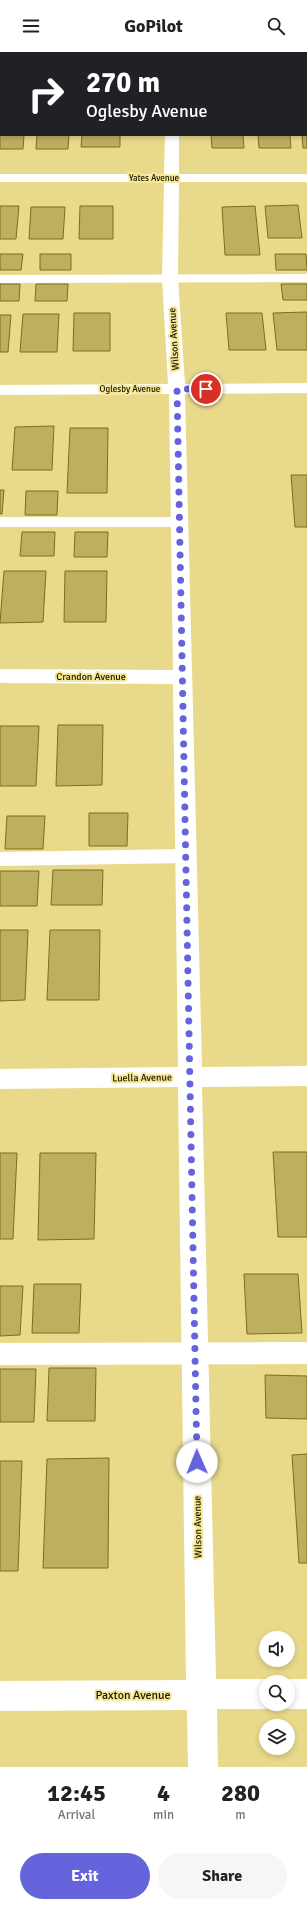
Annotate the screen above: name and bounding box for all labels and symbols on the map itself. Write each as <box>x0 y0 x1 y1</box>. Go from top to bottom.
street label: Yates Avenue <box>129 173 180 184</box>
street label: Wilson Avenue <box>166 307 182 371</box>
pin <box>189 372 223 406</box>
street label: Oglesby Avenue <box>100 384 161 395</box>
street label: Crandon Avenue <box>56 671 126 683</box>
street label: Luella Avenue <box>112 1071 172 1085</box>
position arrow <box>176 1441 218 1483</box>
street label: Wilson Avenue <box>191 1496 205 1558</box>
street label: Paxton Avenue <box>95 1688 171 1703</box>

